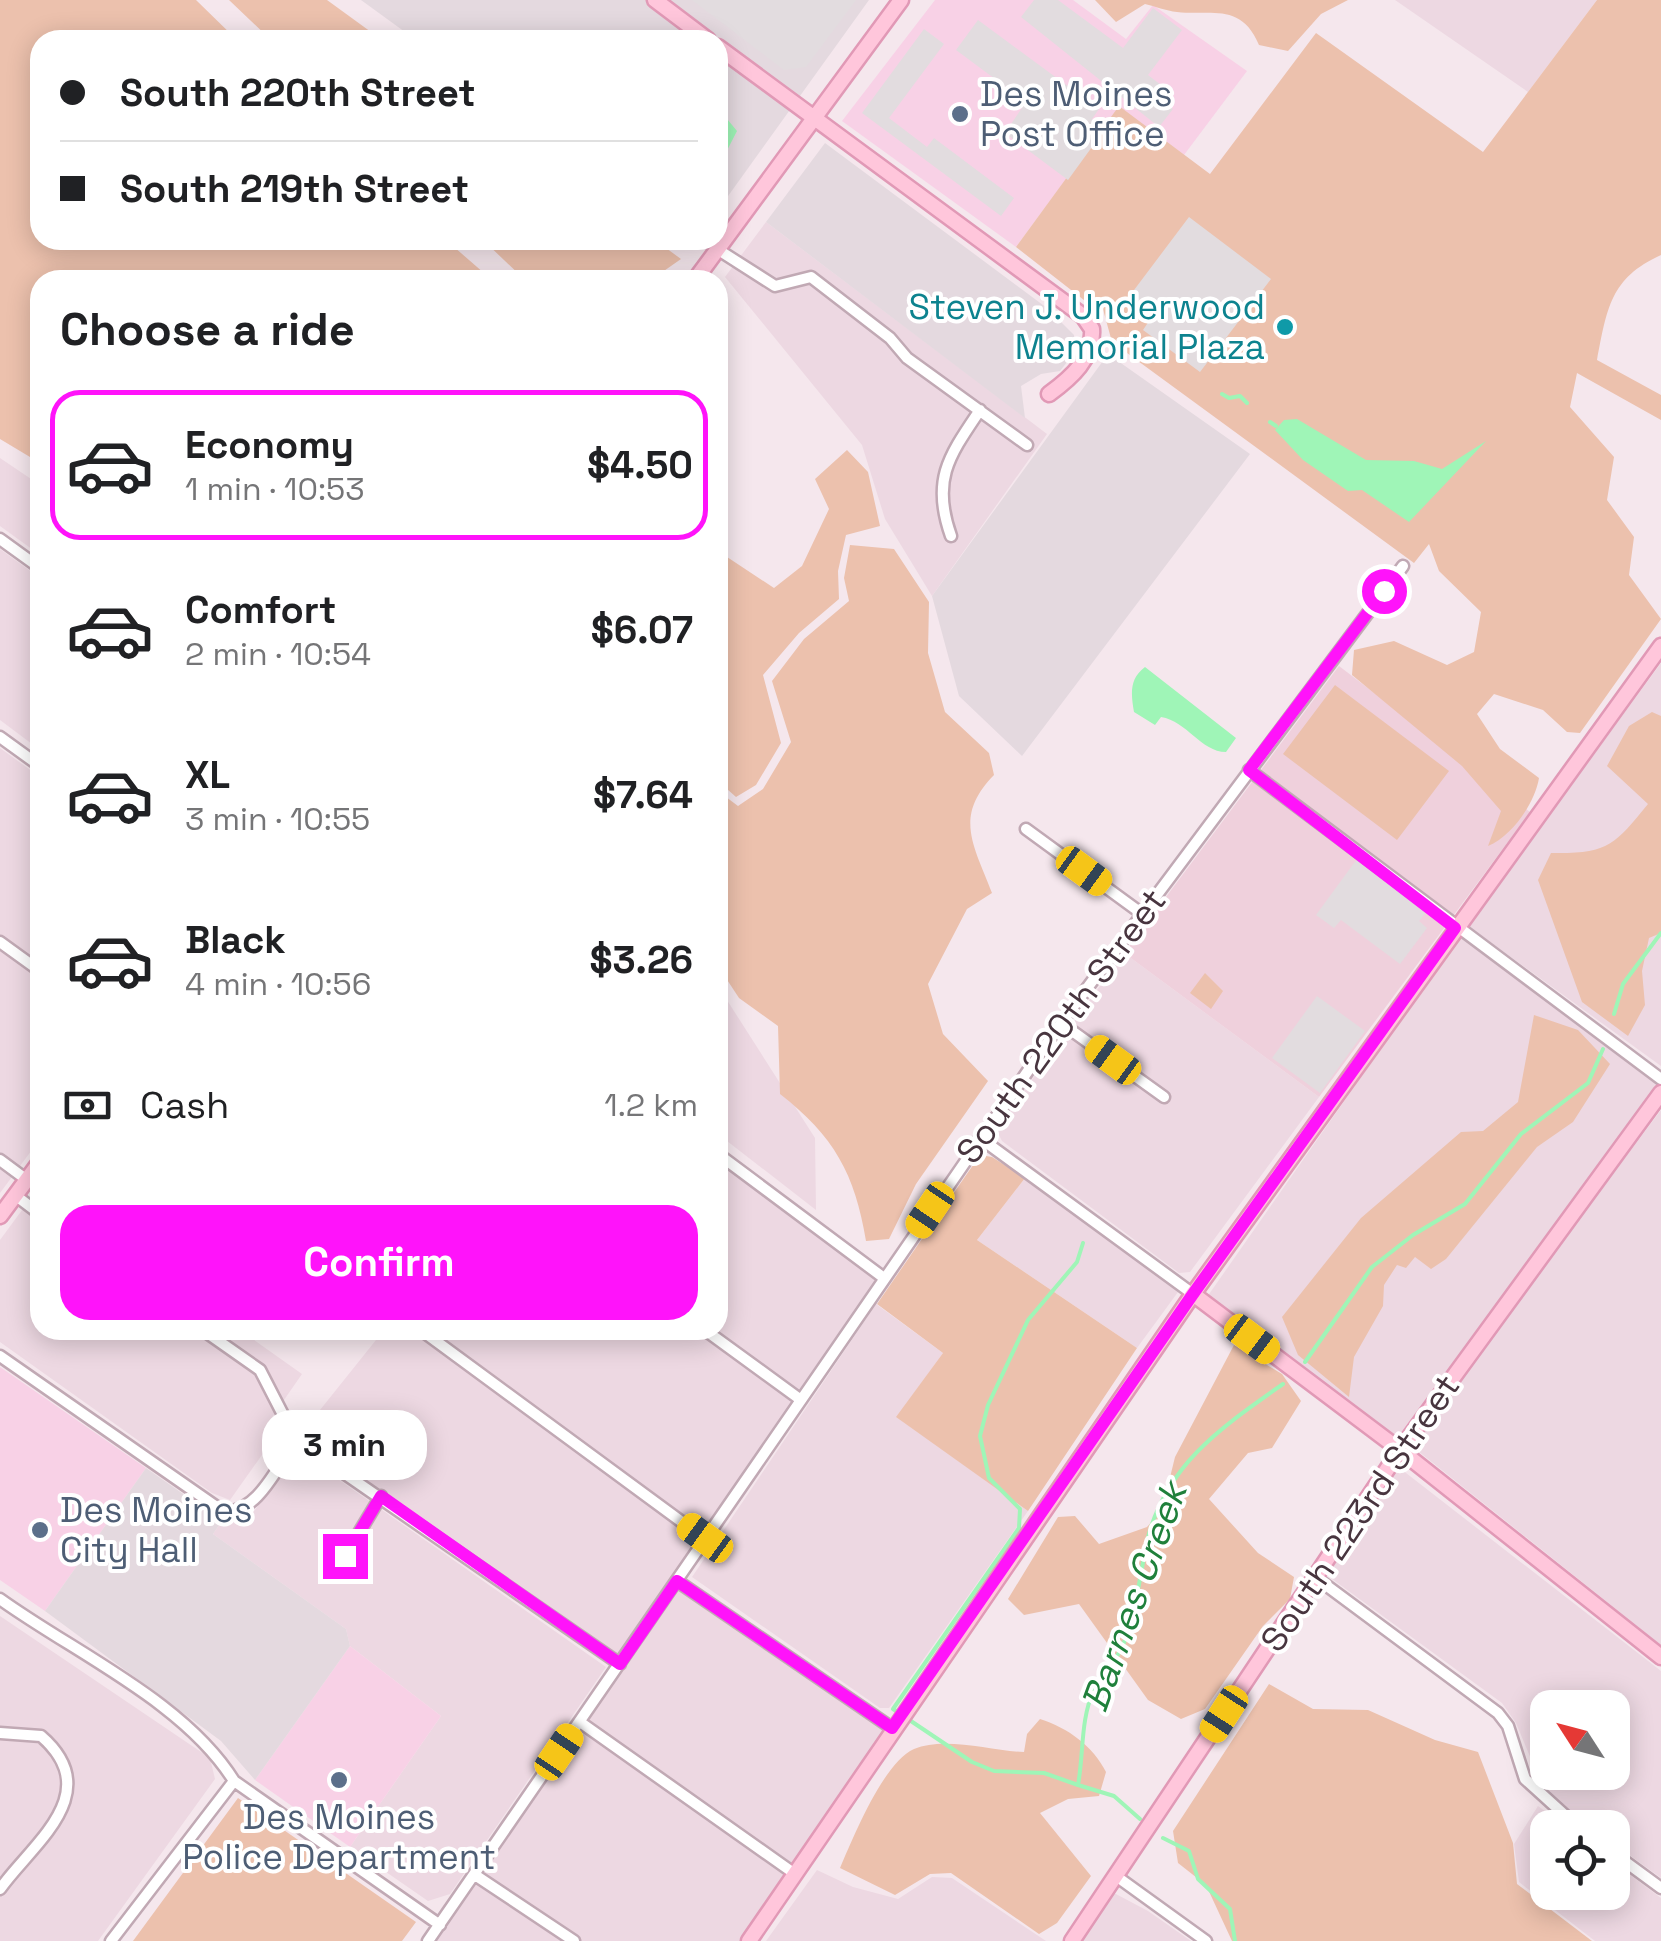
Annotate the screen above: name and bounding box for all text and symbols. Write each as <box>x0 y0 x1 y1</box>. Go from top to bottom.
text: South 220th Street <box>120 69 476 117</box>
place label: Des Moines Post Office <box>980 72 1172 156</box>
marker: Des Moines Post Office <box>949 103 971 125</box>
text: South 219th Street <box>120 165 469 213</box>
place label: Steven J. Underwood Memorial Plaza <box>908 285 1265 369</box>
text: Choose a ride <box>60 301 355 358</box>
marker: Steven J. Underwood Memorial Plaza <box>1274 316 1296 338</box>
icon: car <box>65 420 155 510</box>
text: Economy <box>185 421 354 469</box>
text: $4.50 <box>587 441 693 489</box>
text: 1 min · 10:53 <box>185 469 365 509</box>
route start <box>1362 569 1407 614</box>
icon: car <box>65 585 155 675</box>
text: Comfort <box>185 586 336 634</box>
text: $6.07 <box>591 606 693 654</box>
text: 2 min · 10:54 <box>185 634 371 674</box>
icon: car <box>65 750 155 840</box>
text: XL <box>185 751 230 799</box>
text: $7.64 <box>593 771 693 819</box>
text: 3 min · 10:55 <box>185 799 370 839</box>
car <box>1051 841 1117 901</box>
street label: South 220th Street <box>946 880 1176 1172</box>
icon: car <box>65 915 155 1005</box>
text: Black <box>185 916 286 964</box>
text: $3.26 <box>589 936 693 984</box>
text: 4 min · 10:56 <box>185 964 371 1004</box>
car <box>1080 1030 1146 1090</box>
icon: cash <box>60 1078 115 1133</box>
text: Cash <box>140 1081 229 1129</box>
text: 1.2 km <box>604 1085 698 1125</box>
car <box>901 1177 959 1243</box>
button: Confirm <box>60 1205 698 1320</box>
car <box>1219 1309 1285 1369</box>
street label: South 223rd Street <box>1251 1366 1469 1660</box>
callout: 3 min <box>262 1411 428 1481</box>
text: 3 min <box>303 1425 386 1465</box>
water label: Barnes Creek <box>1070 1472 1199 1718</box>
place label: Des Moines City Hall <box>60 1488 252 1572</box>
car <box>672 1508 738 1568</box>
marker: Des Moines City Hall <box>29 1519 51 1541</box>
route end <box>323 1534 368 1579</box>
car <box>1195 1681 1253 1747</box>
north arrow <box>1530 1690 1630 1790</box>
map controls <box>1530 1690 1630 1910</box>
car <box>530 1719 588 1785</box>
marker: Des Moines Police Department <box>328 1769 350 1791</box>
place label: Des Moines Police Department <box>182 1795 496 1879</box>
button: locate <box>1530 1810 1630 1910</box>

